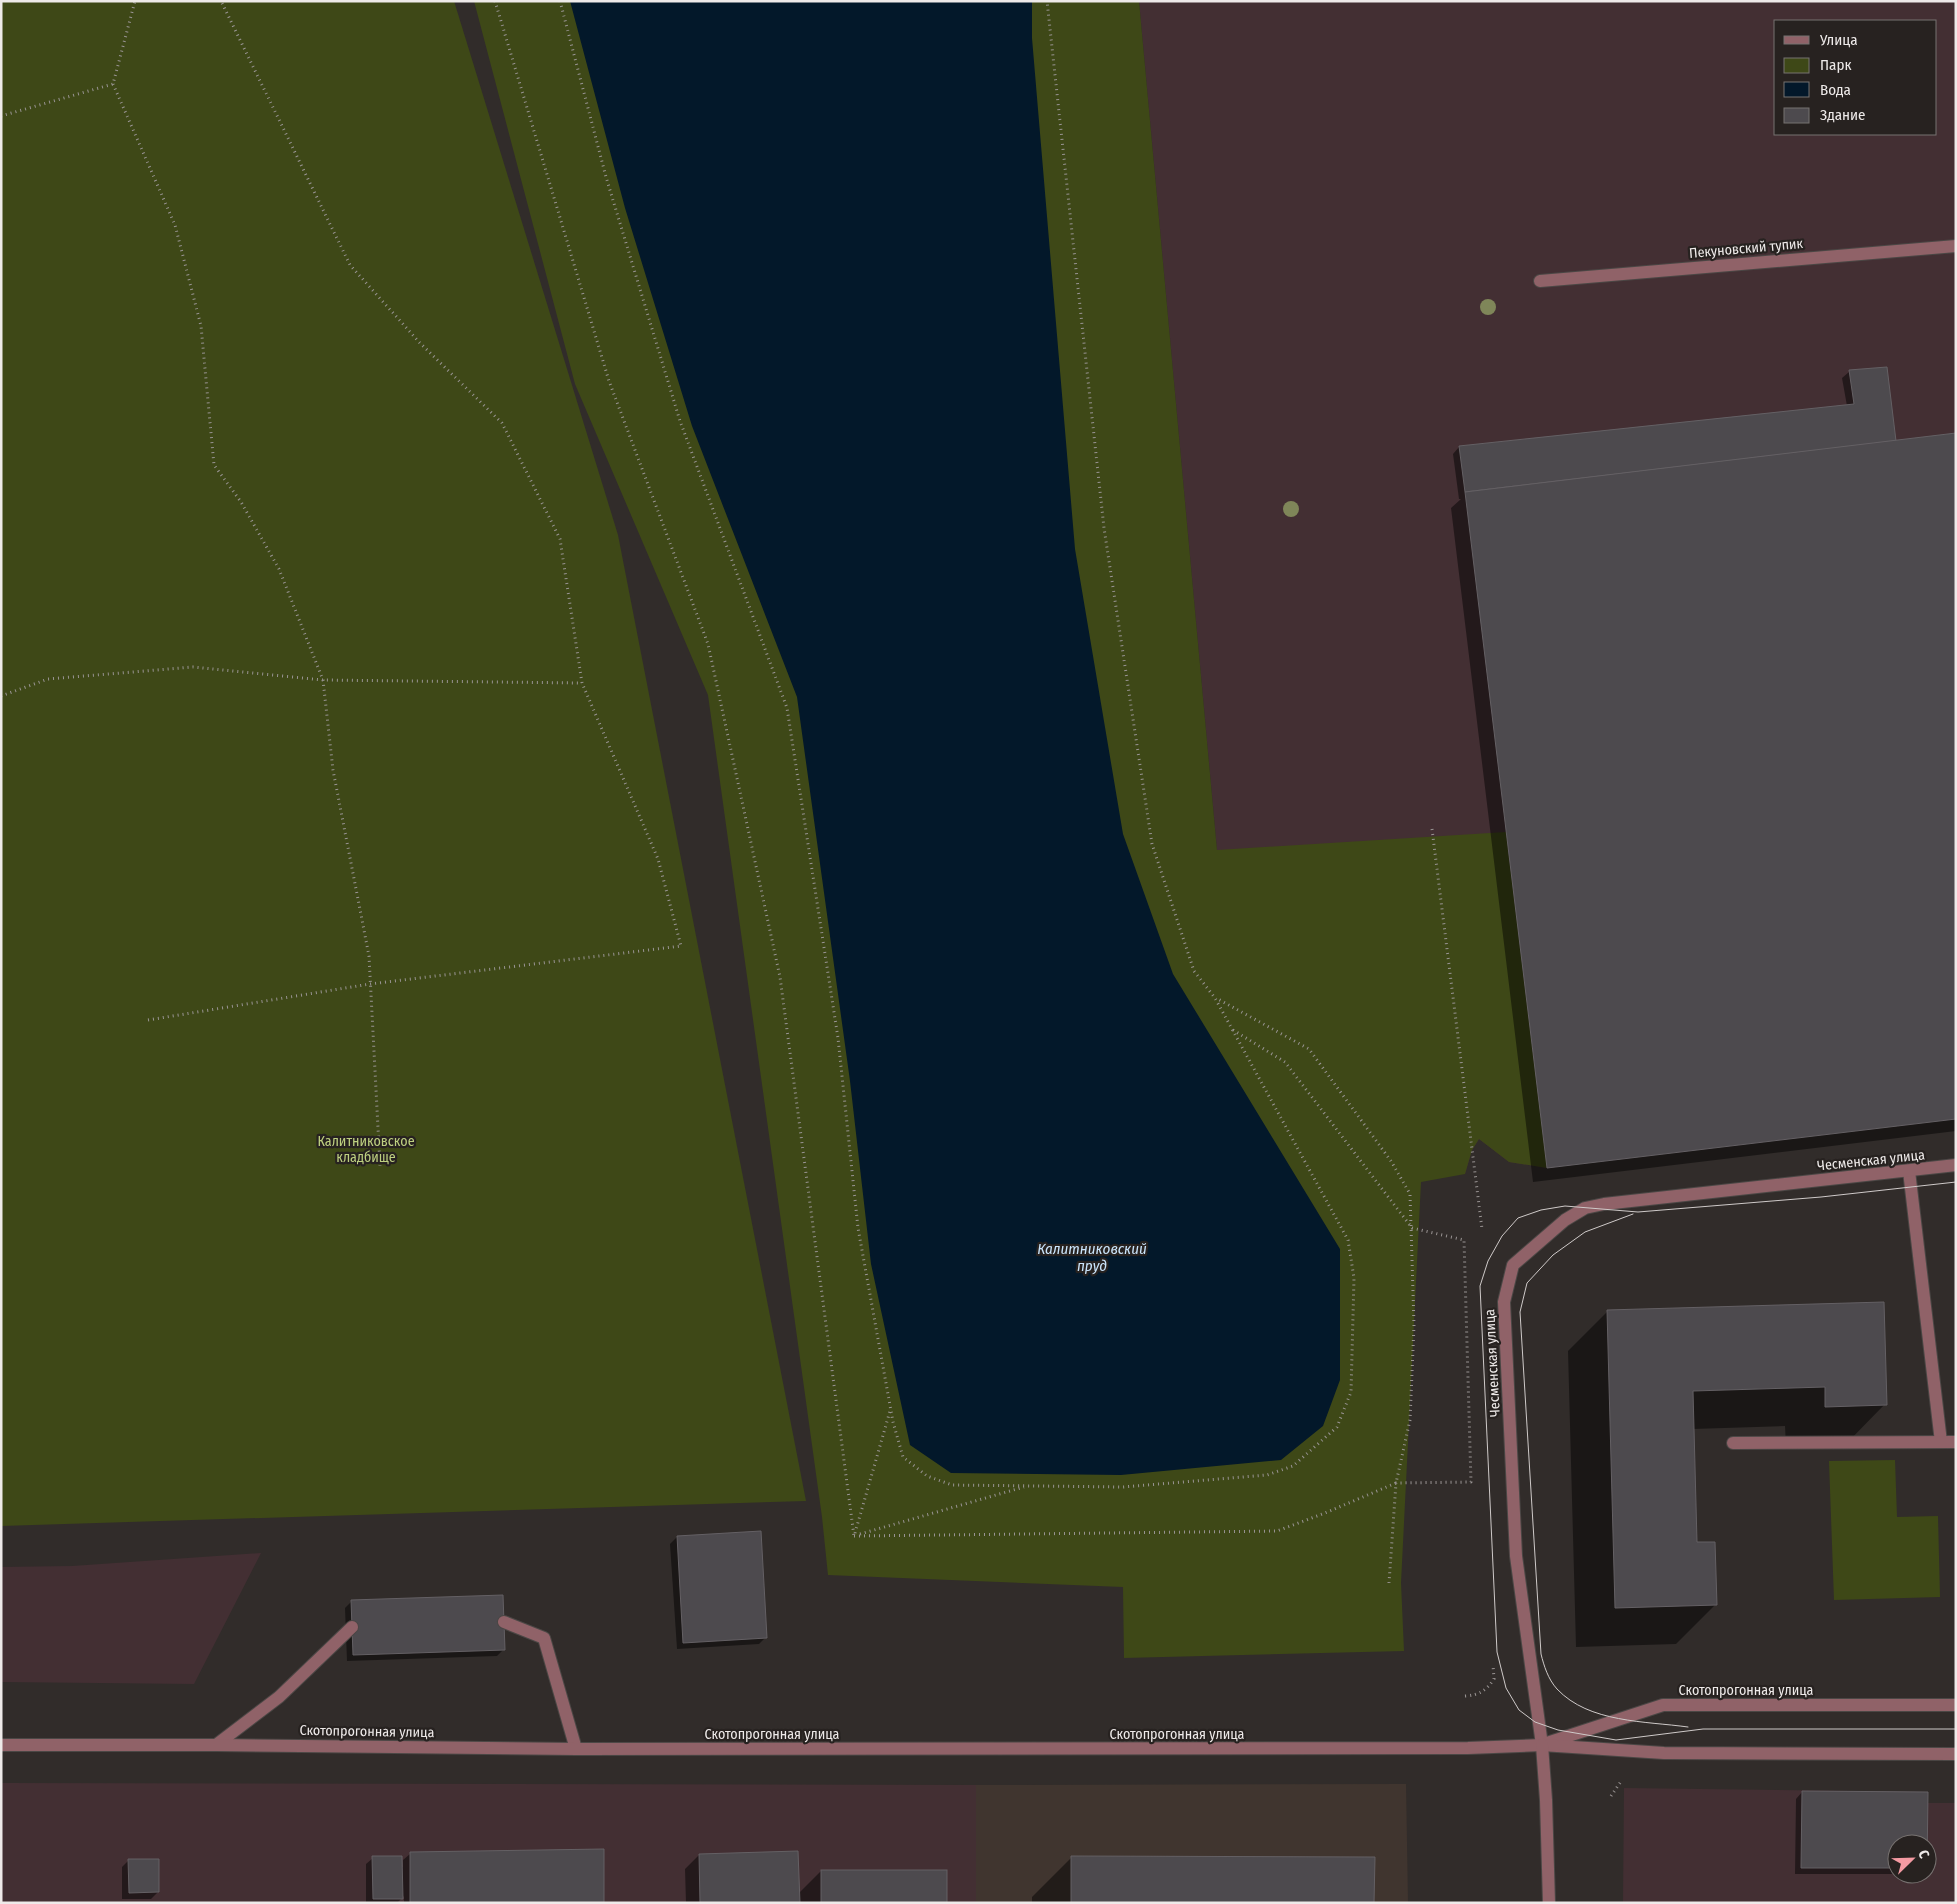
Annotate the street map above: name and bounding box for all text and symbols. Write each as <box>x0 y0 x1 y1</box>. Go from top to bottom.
legend <box>1774 20 1937 135</box>
text: Улица <box>1819 31 1858 49</box>
text: Парк <box>1820 56 1851 74</box>
text: Вода <box>1820 81 1851 99</box>
text: Здание <box>1820 106 1866 124</box>
street label: Пекуновский тупик <box>1688 235 1804 262</box>
park label: Калитниковское кладбище <box>317 1133 415 1166</box>
street label: Чесменская улица <box>1816 1146 1926 1175</box>
water label: Калитниковский пруд <box>1037 1240 1147 1275</box>
street label: Чесменская улица <box>1481 1308 1504 1417</box>
street label: Скотопрогонная улица <box>1679 1682 1814 1699</box>
street label: Скотопрогонная улица <box>299 1722 435 1741</box>
street label: Скотопрогонная улица <box>705 1726 840 1743</box>
street label: Скотопрогонная улица <box>1110 1726 1245 1743</box>
north arrow <box>1887 1834 1937 1884</box>
text: С <box>1914 1847 1933 1861</box>

